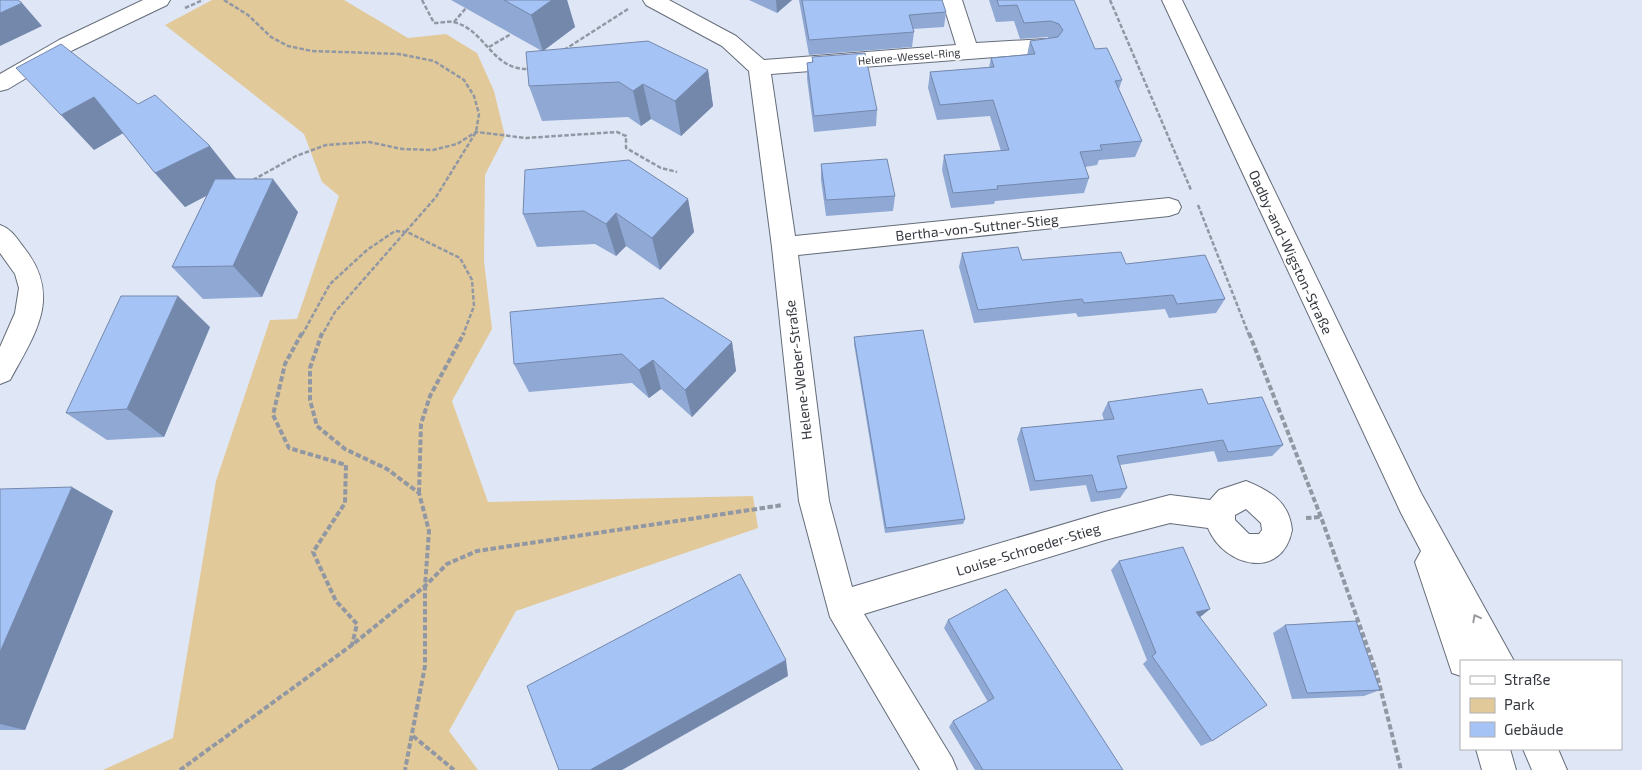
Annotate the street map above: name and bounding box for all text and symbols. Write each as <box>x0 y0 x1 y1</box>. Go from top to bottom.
street label: Helene-Wessel-Ring <box>857 45 961 67</box>
street label: Oadby-and-Wigston-Straße <box>1245 167 1337 337</box>
street label: Bertha-von-Suttner-Stieg <box>895 210 1060 244</box>
street label: Helene-Weber-Straße <box>781 299 815 441</box>
street label: Louise-Schroeder-Stieg <box>954 519 1102 579</box>
one-way arrow <box>1472 614 1482 623</box>
legend <box>1460 660 1622 750</box>
text: Straße <box>1504 670 1550 688</box>
text: Park <box>1504 695 1535 713</box>
text: Gebäude <box>1504 720 1563 738</box>

